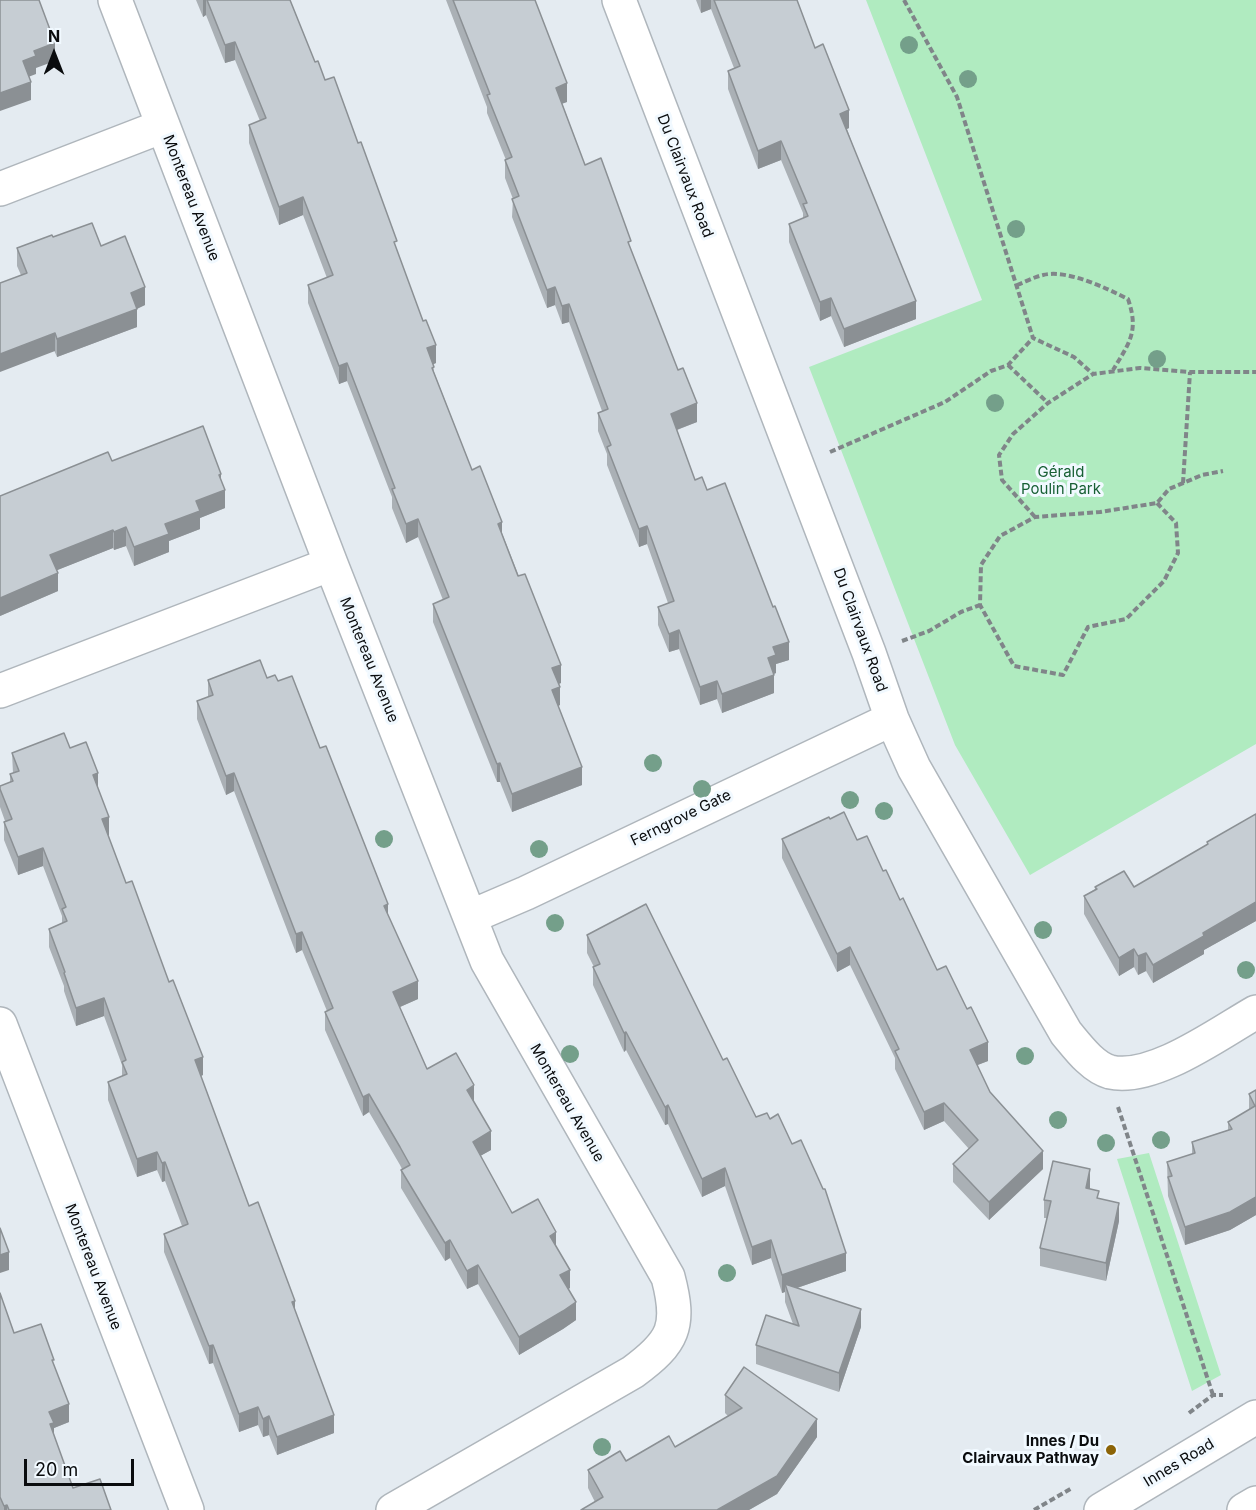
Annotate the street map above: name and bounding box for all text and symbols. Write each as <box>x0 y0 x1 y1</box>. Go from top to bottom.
north arrow <box>24 24 84 84</box>
text: N <box>48 26 60 46</box>
street label: Du Clairvaux Road <box>653 112 717 240</box>
street label: Montereau Avenue <box>159 133 223 263</box>
park label: Gérald Poulin Park <box>1021 463 1101 498</box>
street label: Du Clairvaux Road <box>829 566 891 694</box>
street label: Montereau Avenue <box>336 595 402 725</box>
street label: Ferngrove Gate <box>628 786 734 850</box>
street label: Montereau Avenue <box>526 1041 608 1165</box>
street label: Montereau Avenue <box>61 1202 125 1332</box>
place label: Innes / Du Clairvaux Pathway <box>962 1432 1099 1467</box>
street label: Innes Road <box>1141 1435 1217 1491</box>
marker: Innes / Du Clairvaux Pathway <box>1104 1443 1118 1457</box>
scale bar <box>27 1447 136 1485</box>
text: 20 m <box>35 1459 78 1480</box>

